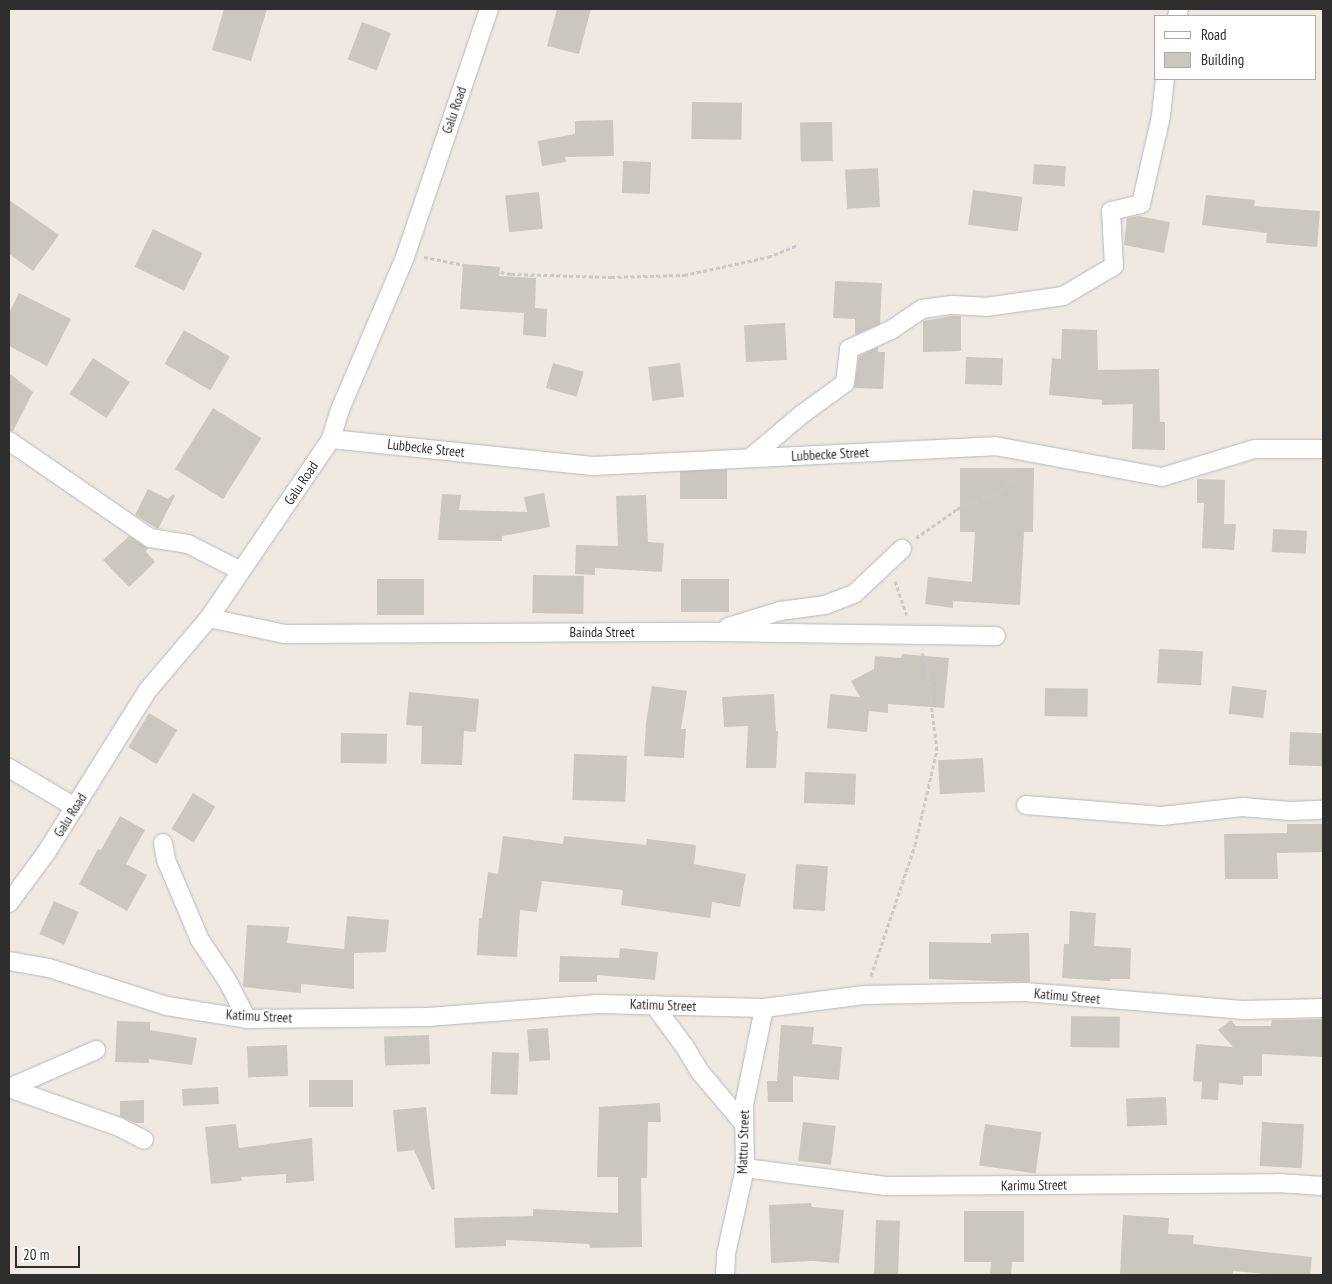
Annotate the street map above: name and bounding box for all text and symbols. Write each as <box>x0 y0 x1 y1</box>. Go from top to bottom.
legend <box>1154 15 1317 80</box>
text: Road <box>1201 25 1227 44</box>
text: Building <box>1201 50 1244 69</box>
street label: Galu Road <box>438 84 470 136</box>
street label: Lubbecke Street <box>387 436 465 460</box>
street label: Lubbecke Street <box>791 444 869 464</box>
street label: Galu Road <box>280 458 322 508</box>
street label: Bainda Street <box>570 624 634 640</box>
street label: Galu Road <box>50 790 90 840</box>
street label: Katimu Street <box>1033 985 1101 1007</box>
street label: Katimu Street <box>630 995 696 1015</box>
street label: Katimu Street <box>225 1006 293 1026</box>
street label: Mattru Street <box>733 1110 753 1174</box>
street label: Karimu Street <box>1001 1176 1067 1194</box>
scale bar <box>18 1236 82 1268</box>
text: 20 m <box>23 1245 49 1264</box>

